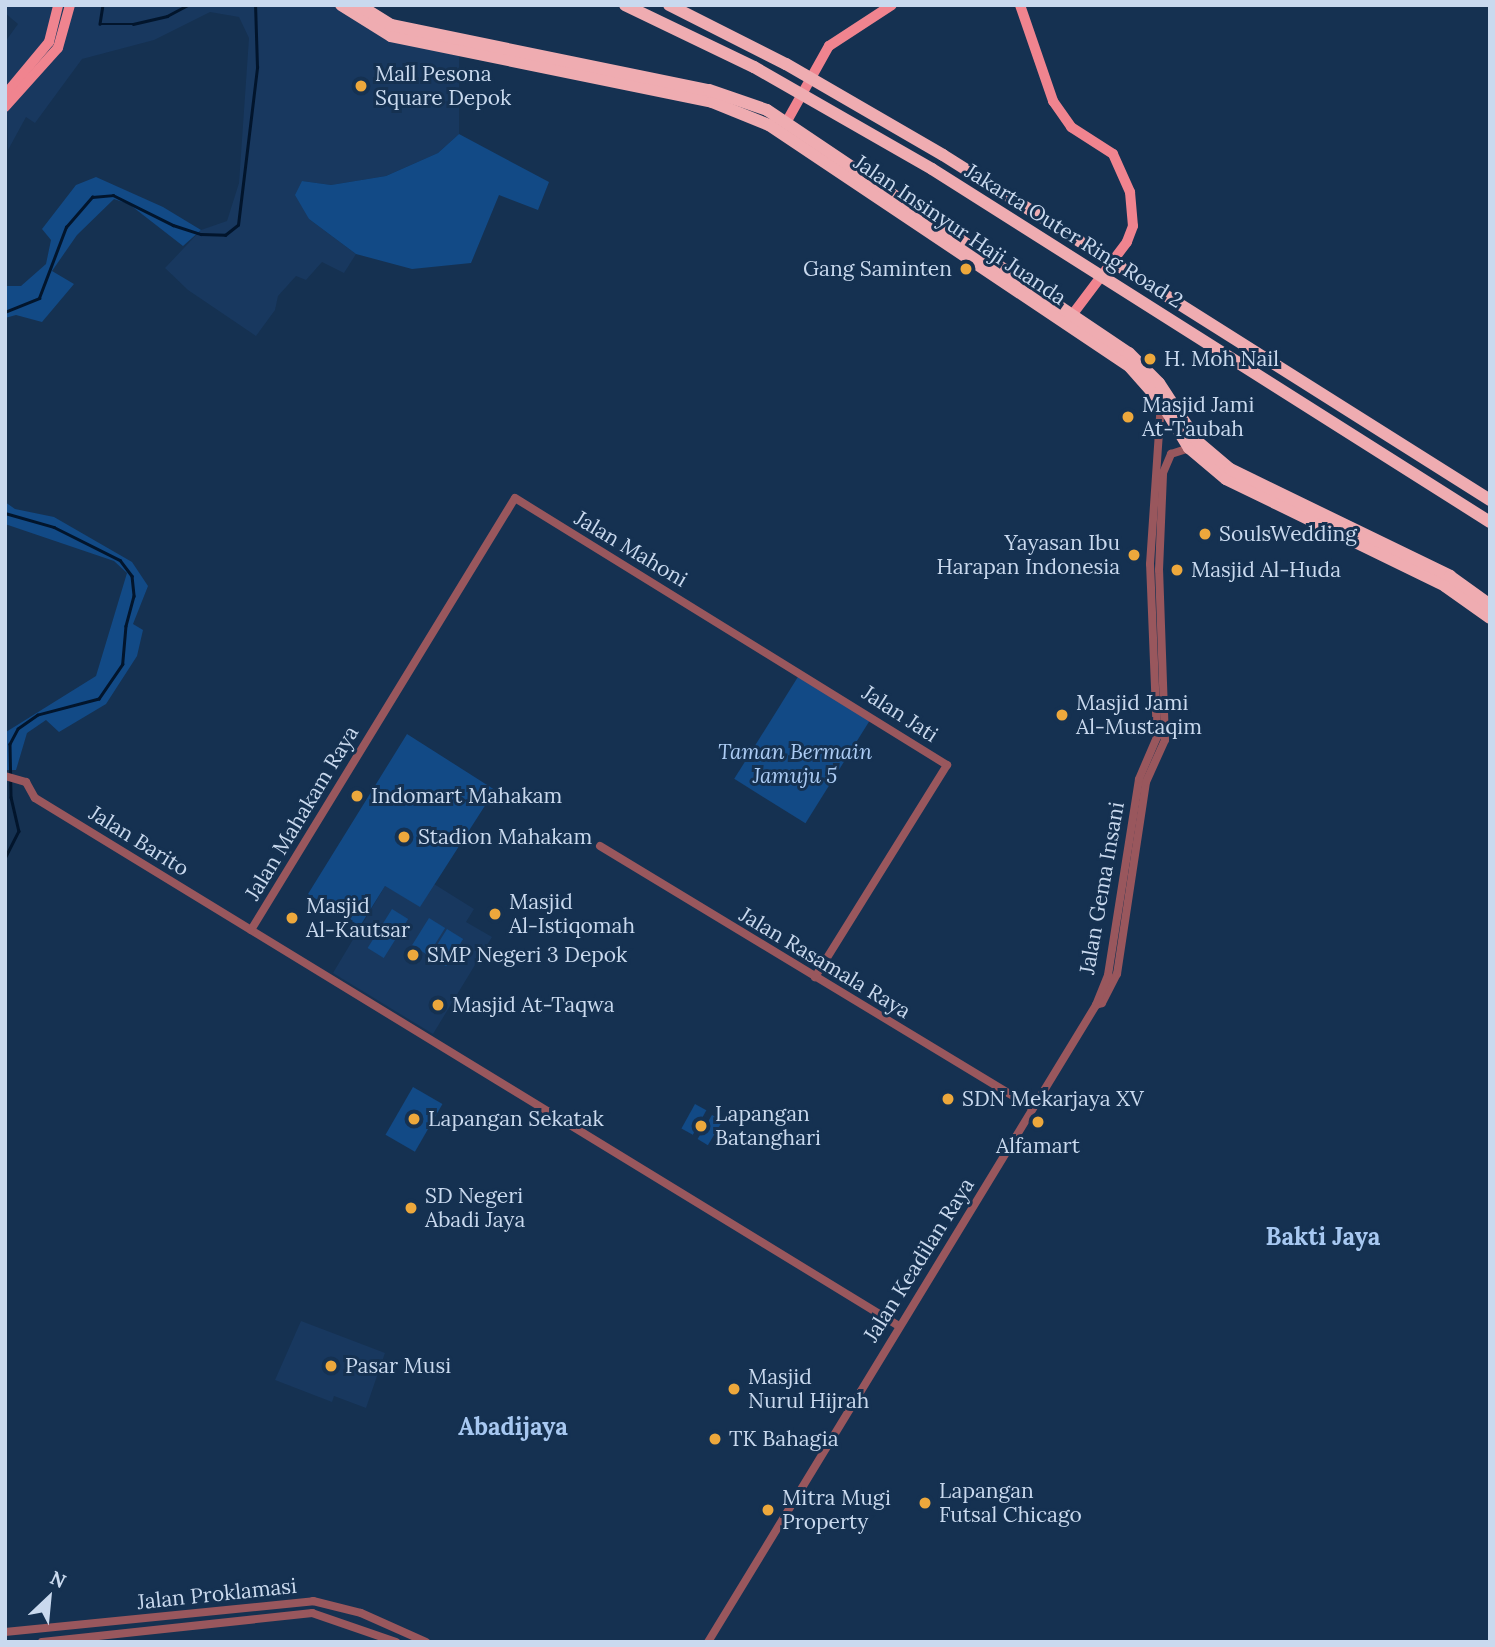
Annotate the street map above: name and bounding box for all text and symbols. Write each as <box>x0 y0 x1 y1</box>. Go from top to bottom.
place label: Mall Pesona Square Depok <box>375 61 511 111</box>
marker: Mall Pesona Square Depok <box>353 78 369 94</box>
street label: Jalan Insinyur Haji Juanda <box>849 150 1071 310</box>
street label: Jakarta Outer Ring Road 2 <box>960 159 1188 313</box>
place label: Gang Saminten <box>803 256 952 282</box>
marker: Gang Saminten <box>958 261 974 277</box>
place label: H. Moh Nail <box>1164 346 1279 372</box>
marker: H. Moh Nail <box>1142 351 1158 367</box>
place label: Masjid Jami At-Taubah <box>1142 392 1254 442</box>
marker: Masjid Jami At-Taubah <box>1120 409 1136 425</box>
street label: Jalan Mahoni <box>570 506 692 592</box>
place label: SoulsWedding <box>1219 521 1357 547</box>
marker: SoulsWedding <box>1197 526 1213 542</box>
place label: Yayasan Ibu Harapan Indonesia <box>936 530 1120 580</box>
marker: Yayasan Ibu Harapan Indonesia <box>1126 547 1142 563</box>
place label: Masjid Al-Huda <box>1191 557 1341 583</box>
marker: Masjid Al-Huda <box>1169 562 1185 578</box>
street label: Jalan Jati <box>857 680 943 748</box>
place label: Masjid Jami Al-Mustaqim <box>1076 690 1202 740</box>
marker: Masjid Jami Al-Mustaqim <box>1054 707 1070 723</box>
street label: Jalan Mahakam Raya <box>240 721 364 905</box>
park label: Taman Bermain Jamuju 5 <box>718 739 872 789</box>
place label: Indomart Mahakam <box>371 783 562 809</box>
marker: Indomart Mahakam <box>349 788 365 804</box>
street label: Jalan Barito <box>84 800 194 882</box>
street label: Jalan Gema Insani <box>1074 800 1130 976</box>
place label: Stadion Mahakam <box>418 824 592 850</box>
marker: Stadion Mahakam <box>396 829 412 845</box>
place label: Masjid Al-Istiqomah <box>509 889 635 939</box>
place label: Masjid Al-Kautsar <box>306 893 410 943</box>
street label: Jalan Rasamala Raya <box>735 902 915 1024</box>
marker: Masjid Al-Istiqomah <box>487 906 503 922</box>
marker: Masjid Al-Kautsar <box>284 910 300 926</box>
place label: SMP Negeri 3 Depok <box>427 942 627 968</box>
marker: SMP Negeri 3 Depok <box>405 947 421 963</box>
place label: Masjid At-Taqwa <box>452 992 615 1018</box>
marker: Masjid At-Taqwa <box>430 997 446 1013</box>
place label: SDN Mekarjaya XV <box>962 1086 1144 1112</box>
marker: SDN Mekarjaya XV <box>940 1091 956 1107</box>
place label: Lapangan Batanghari <box>715 1101 821 1151</box>
place label: Lapangan Sekatak <box>428 1106 604 1132</box>
marker: Lapangan Sekatak <box>406 1111 422 1127</box>
marker: Alfamart <box>1030 1114 1046 1130</box>
marker: Lapangan Batanghari <box>693 1118 709 1134</box>
place label: Alfamart <box>996 1133 1080 1159</box>
street label: Jalan Keadilan Raya <box>858 1173 980 1347</box>
place label: SD Negeri Abadi Jaya <box>425 1183 525 1233</box>
marker: SD Negeri Abadi Jaya <box>403 1200 419 1216</box>
district label: Bakti Jaya <box>1266 1223 1380 1251</box>
place label: Pasar Musi <box>345 1353 451 1379</box>
marker: Pasar Musi <box>323 1358 339 1374</box>
place label: Masjid Nurul Hijrah <box>748 1364 869 1414</box>
marker: Masjid Nurul Hijrah <box>726 1381 742 1397</box>
district label: Abadijaya <box>458 1413 568 1441</box>
place label: TK Bahagia <box>729 1426 838 1452</box>
marker: TK Bahagia <box>707 1431 723 1447</box>
place label: Lapangan Futsal Chicago <box>939 1478 1082 1528</box>
place label: Mitra Mugi Property <box>782 1485 891 1535</box>
marker: Lapangan Futsal Chicago <box>917 1495 933 1511</box>
marker: Mitra Mugi Property <box>760 1502 776 1518</box>
north arrow <box>14 1563 84 1633</box>
text: N <box>46 1565 70 1593</box>
street label: Jalan Proklamasi <box>136 1573 298 1615</box>

